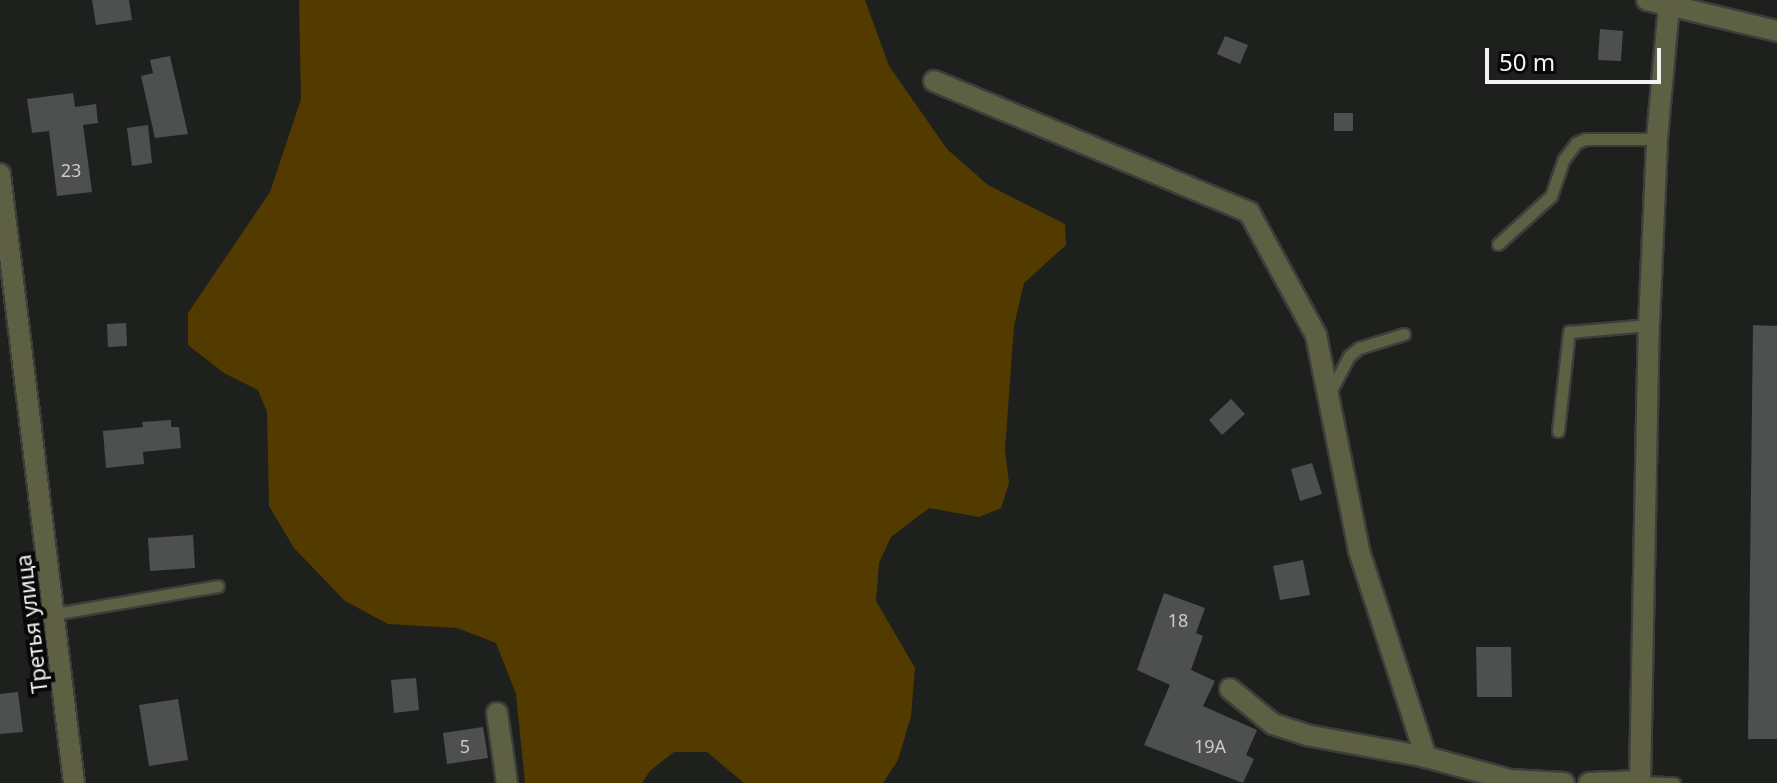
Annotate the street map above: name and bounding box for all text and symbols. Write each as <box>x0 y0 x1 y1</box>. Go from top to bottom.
scale bar <box>1489 32 1665 82</box>
text: 50 m <box>1499 45 1555 78</box>
house number: 23 <box>61 159 81 181</box>
street label: Третья улица <box>9 553 53 695</box>
house number: 18 <box>1168 609 1188 631</box>
house number: 5 <box>460 735 470 757</box>
house number: 19А <box>1194 735 1226 757</box>

